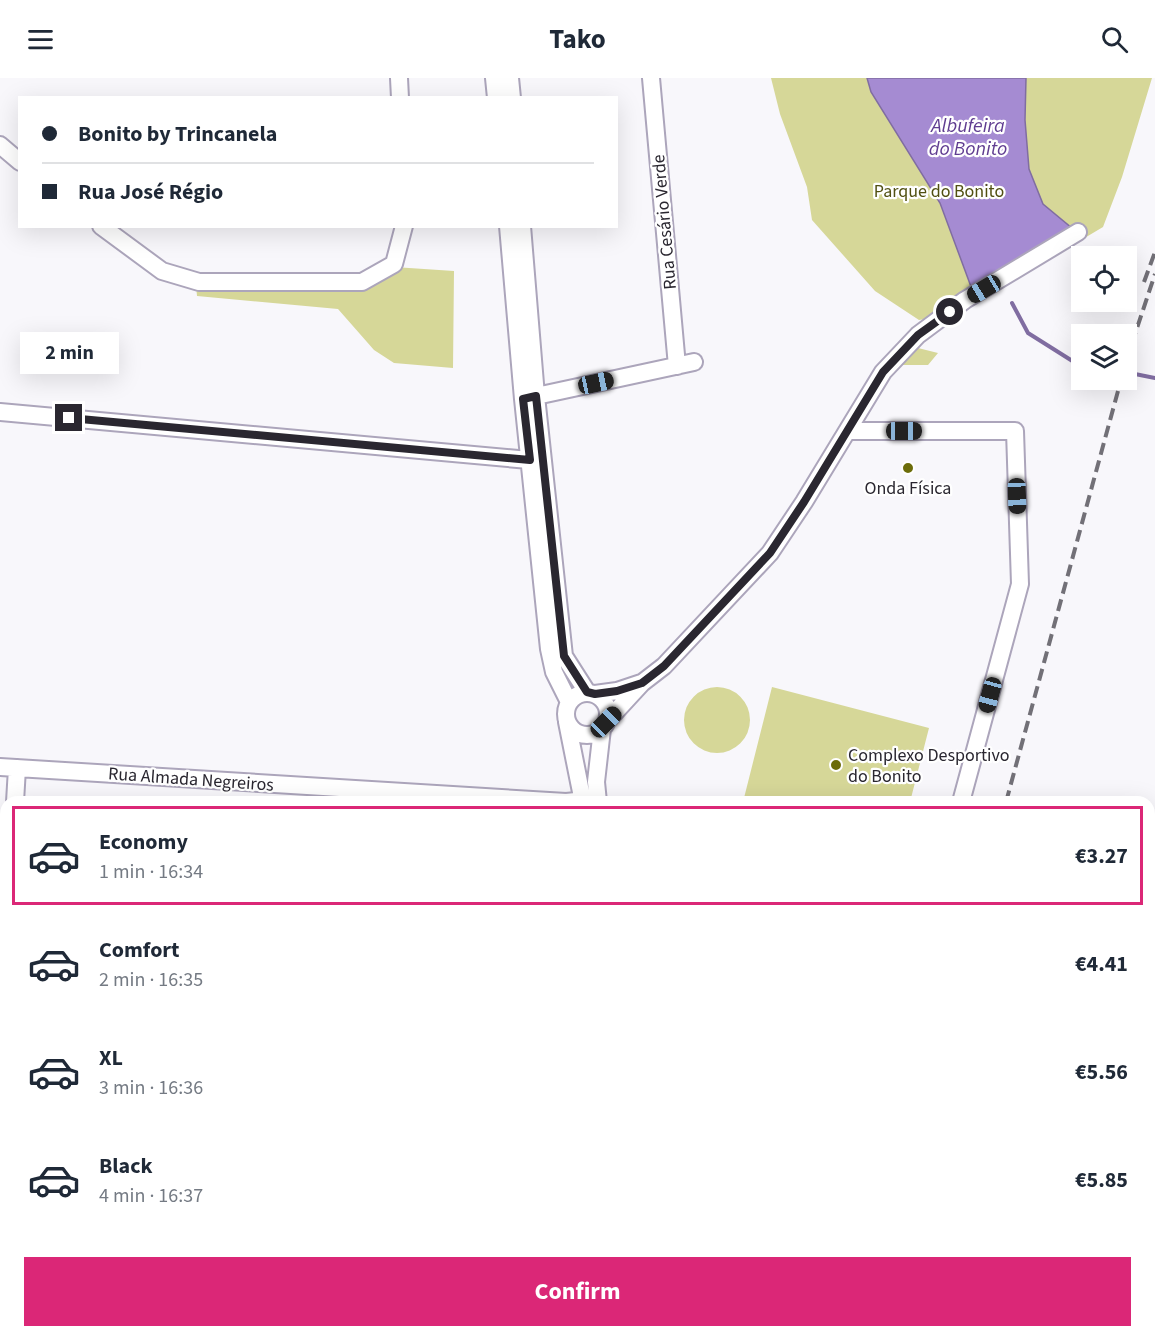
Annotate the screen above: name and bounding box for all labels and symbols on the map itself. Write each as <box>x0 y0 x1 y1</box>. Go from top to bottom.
water label: Albufeira do Bonito <box>929 112 1007 163</box>
street label: Rua Cesário Verde <box>646 153 683 291</box>
park label: Parque do Bonito <box>874 179 1004 204</box>
car <box>964 272 1004 306</box>
route start <box>936 298 963 325</box>
callout: 2 min <box>20 331 118 373</box>
car <box>577 370 615 396</box>
route end <box>55 404 82 431</box>
car <box>886 422 922 440</box>
marker: Onda Física <box>901 461 915 475</box>
place label: Onda Física <box>865 476 951 501</box>
car <box>1007 478 1027 514</box>
car <box>977 675 1003 715</box>
car <box>587 703 625 741</box>
place label: Complexo Desportivo do Bonito <box>848 743 1010 789</box>
marker: Complexo Desportivo do Bonito <box>829 758 843 772</box>
street label: Rua Almada Negreiros <box>107 761 275 798</box>

